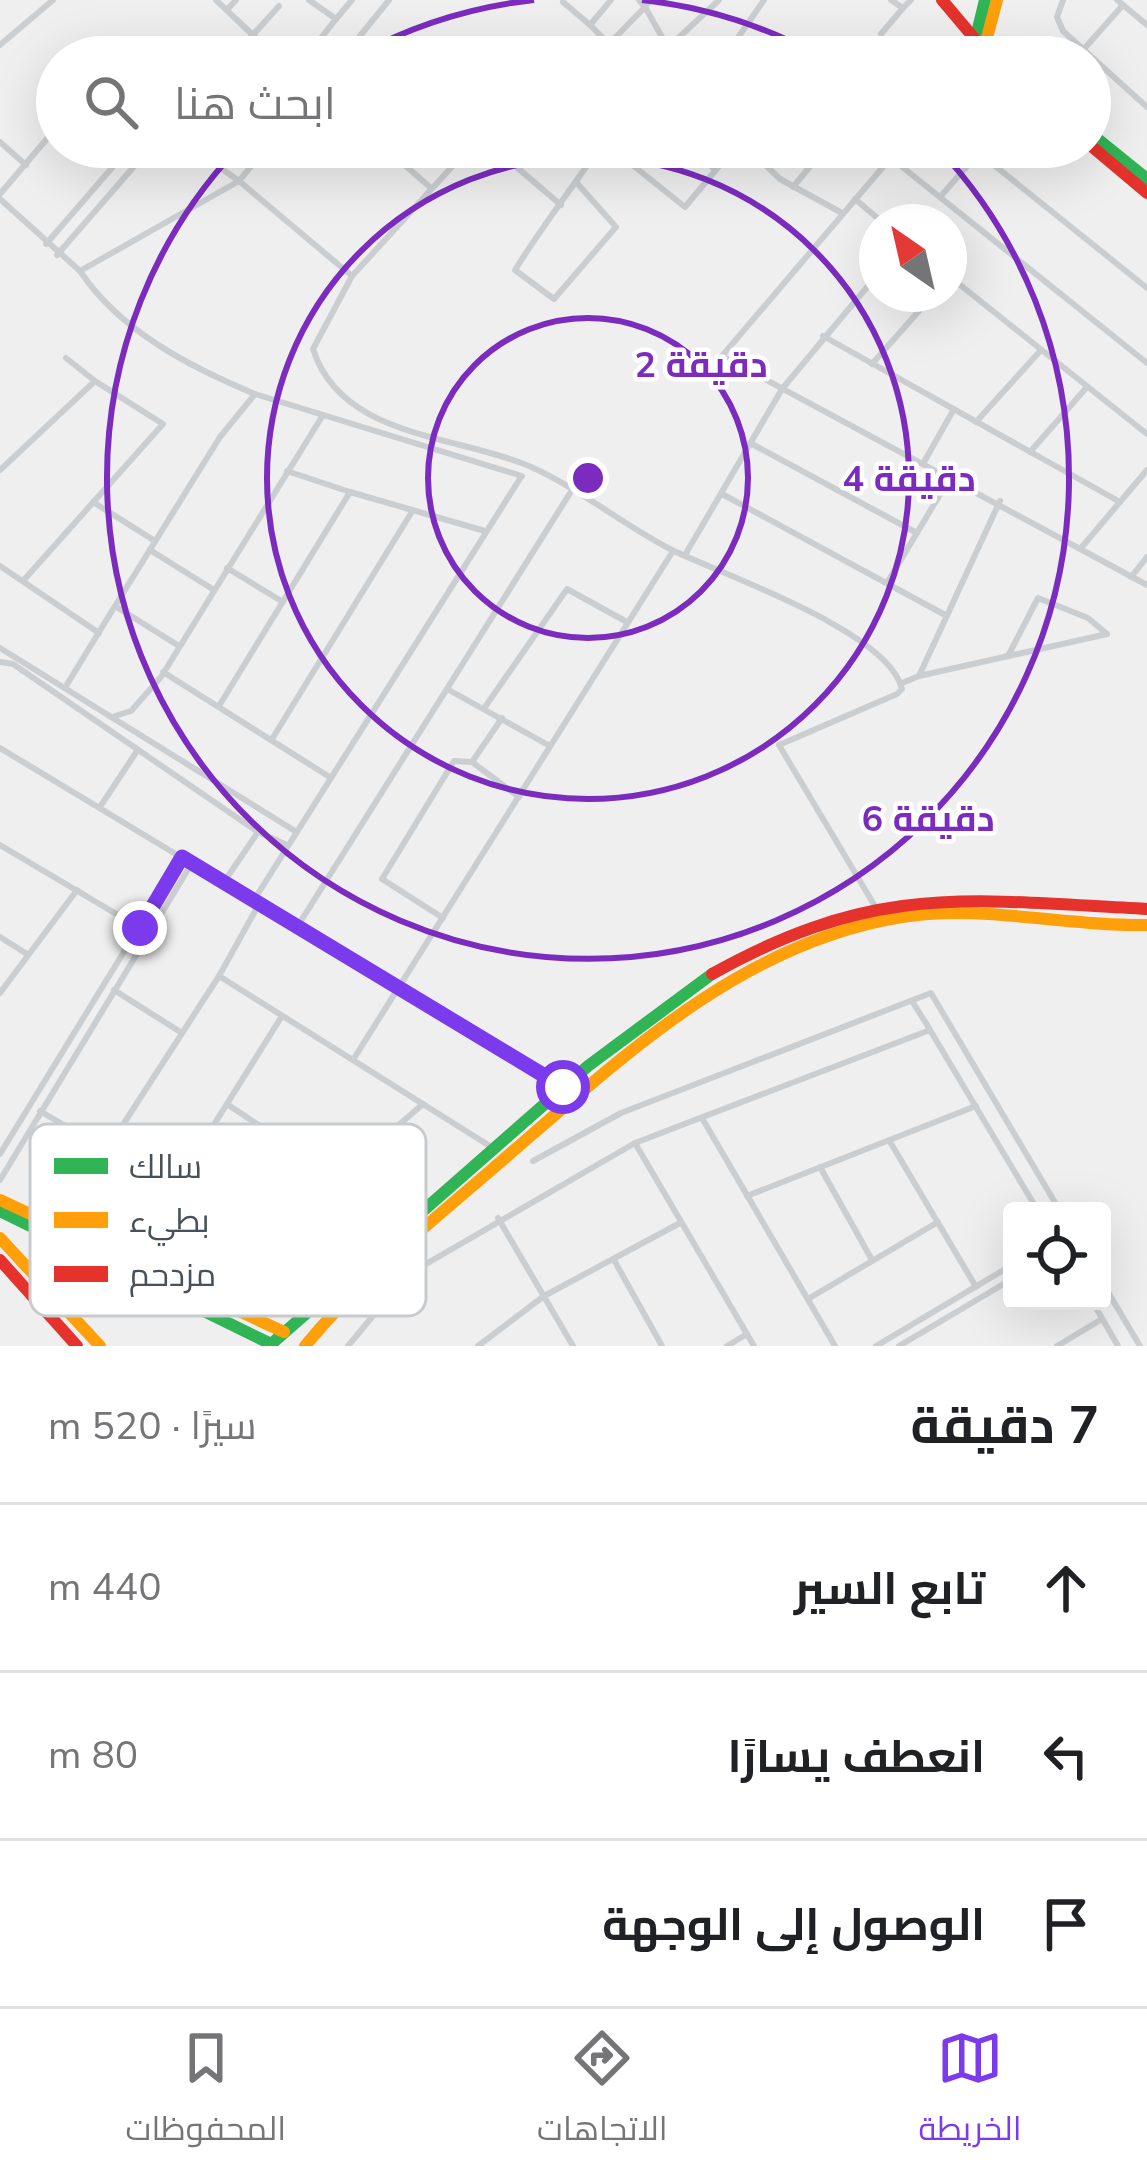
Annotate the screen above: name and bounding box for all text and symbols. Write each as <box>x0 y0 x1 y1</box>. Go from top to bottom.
search box <box>36 36 1111 168</box>
icon: search <box>78 69 144 135</box>
text: ابحث هنا <box>174 74 336 135</box>
north arrow <box>859 204 967 312</box>
text: 2 دقيقة <box>634 341 768 390</box>
text: 4 دقيقة <box>842 455 976 504</box>
centre of rings <box>567 457 609 499</box>
text: 6 دقيقة <box>861 795 995 844</box>
route end <box>113 901 167 955</box>
route start <box>536 1060 590 1114</box>
legend <box>30 1124 426 1316</box>
text: سالك <box>129 1145 202 1190</box>
text: بطيء <box>129 1199 210 1246</box>
map controls <box>1003 1202 1111 1310</box>
button: locate <box>1003 1202 1111 1310</box>
text: مزدحم <box>129 1253 216 1298</box>
text: 7 دقيقة <box>910 1391 1099 1461</box>
text: سيرًا · 520 m <box>48 1400 256 1453</box>
icon: ahead <box>1033 1555 1099 1621</box>
text: تابع السير <box>794 1559 985 1620</box>
text: 440 m <box>48 1561 162 1614</box>
icon: left <box>1033 1723 1099 1789</box>
text: انعطف يسارًا <box>727 1727 985 1788</box>
text: 80 m <box>48 1729 138 1782</box>
icon: arrive <box>1033 1891 1099 1957</box>
text: الوصول إلى الوجهة <box>602 1895 985 1956</box>
tab: المحفوظات <box>125 2025 286 2159</box>
tab: الاتجاهات <box>537 2025 668 2159</box>
tab: الخريطة <box>919 2025 1022 2159</box>

